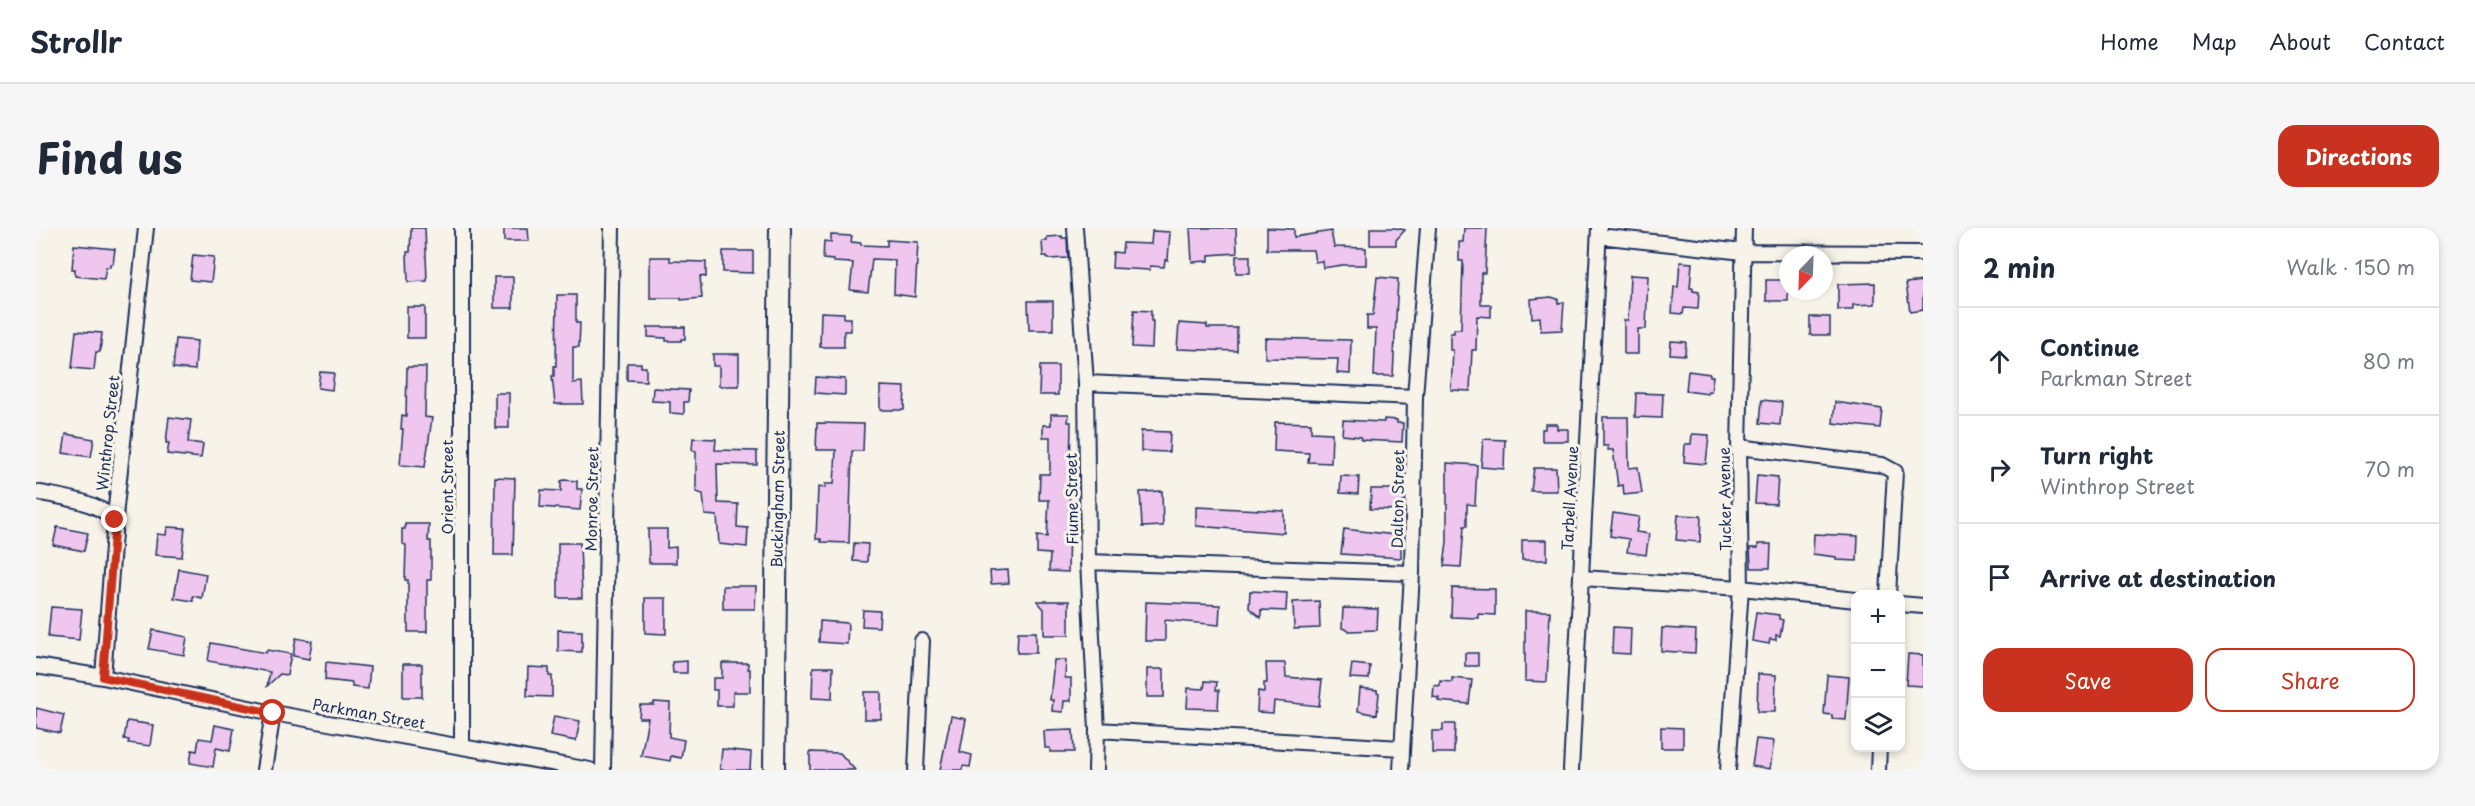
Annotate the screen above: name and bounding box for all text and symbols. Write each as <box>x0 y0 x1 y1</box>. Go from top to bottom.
text: Strollr <box>30 20 122 63</box>
text: Home <box>2100 25 2159 57</box>
text: Map <box>2192 25 2237 57</box>
text: About <box>2270 25 2331 57</box>
text: Contact <box>2364 25 2445 57</box>
text: Find us <box>36 125 183 188</box>
button: Directions <box>2278 125 2439 187</box>
north arrow <box>1779 246 1833 300</box>
text: 2 min <box>1983 248 2056 287</box>
text: Walk · 150 m <box>2286 252 2415 282</box>
text: Continue <box>2040 330 2139 363</box>
icon: ahead <box>1983 345 2016 378</box>
text: 80 m <box>2363 346 2415 376</box>
text: Parkman Street <box>2040 363 2192 393</box>
street label: Winthrop Street <box>89 374 125 492</box>
street label: Buckingham Street <box>764 430 790 568</box>
text: Turn right <box>2040 438 2153 471</box>
street label: Orient Street <box>435 440 458 534</box>
street label: Tarbell Avenue <box>1555 445 1583 551</box>
street label: Monroe Street <box>579 446 603 552</box>
street label: Tucker Avenue <box>1712 447 1736 551</box>
street label: Dalton Street <box>1385 449 1409 549</box>
street label: Fiume Street <box>1059 453 1083 545</box>
icon: right <box>1983 453 2016 486</box>
text: 70 m <box>2365 454 2415 484</box>
text: Winthrop Street <box>2040 471 2195 501</box>
route end <box>101 506 127 532</box>
icon: arrive <box>1983 561 2016 594</box>
text: Arrive at destination <box>2040 561 2276 594</box>
map controls <box>1851 590 1905 752</box>
button: + <box>1851 590 1905 644</box>
button: − <box>1851 644 1905 698</box>
button: Save <box>1983 648 2193 712</box>
button: Share <box>2205 648 2415 712</box>
street label: Parkman Street <box>311 692 427 734</box>
button: layers <box>1851 698 1905 752</box>
route start <box>259 699 285 725</box>

